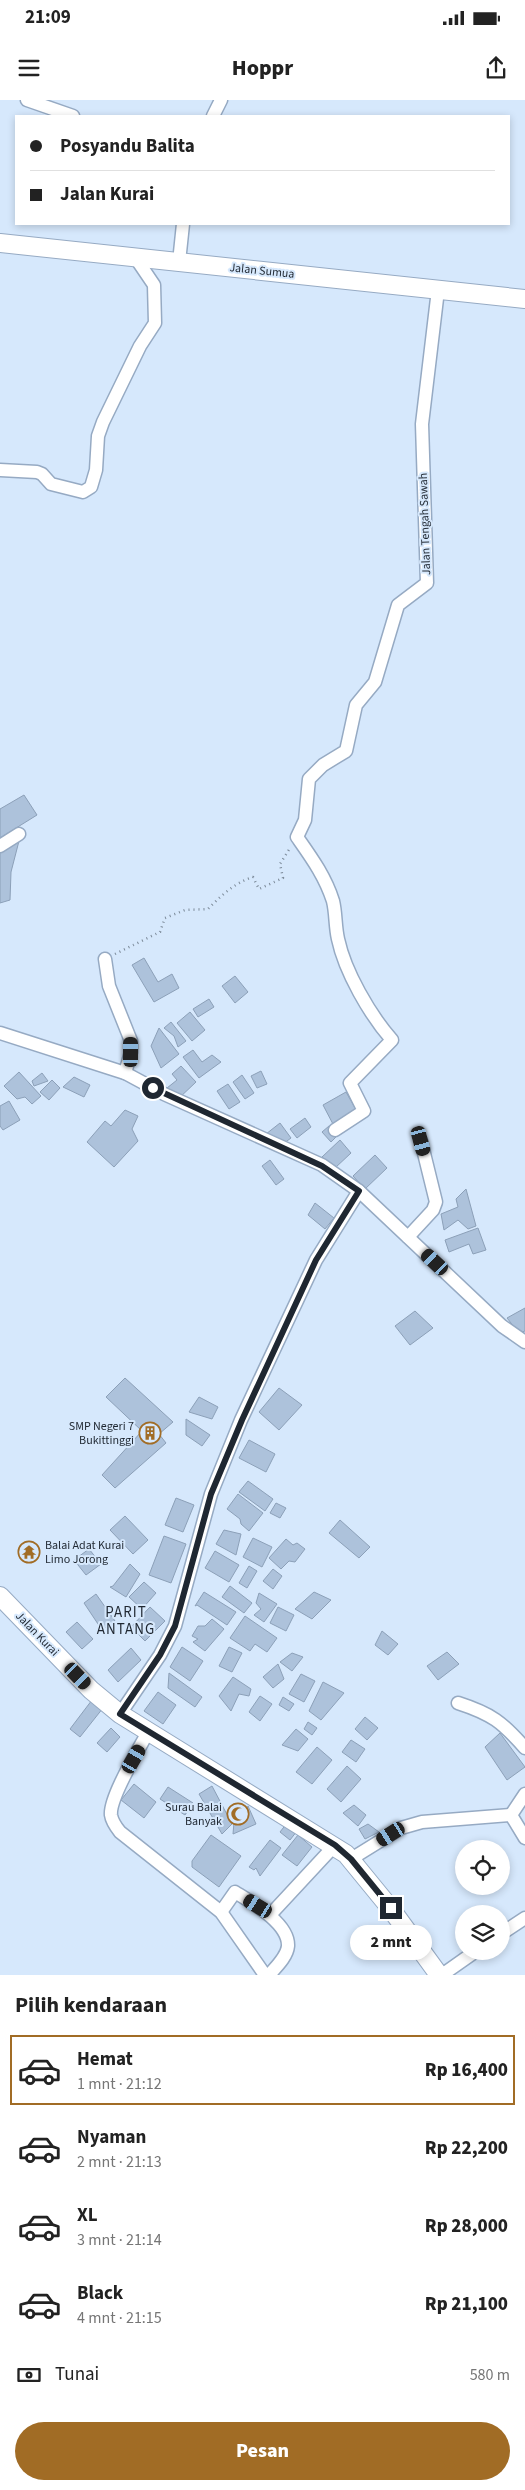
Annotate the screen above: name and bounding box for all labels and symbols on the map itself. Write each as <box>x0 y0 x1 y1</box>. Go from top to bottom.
street label: Jalan Sumua <box>229 259 295 283</box>
street label: Jalan Tengah Sawah <box>415 473 435 575</box>
car <box>123 1037 138 1067</box>
route start <box>142 1077 164 1099</box>
car <box>409 1125 432 1157</box>
car <box>418 1246 451 1278</box>
place label: SMP Negeri 7 Bukittinggi <box>69 1418 134 1449</box>
building icon: SMP Negeri 7 Bukittinggi <box>138 1421 162 1445</box>
place label: Balai Adat Kurai Limo Jorong <box>45 1537 124 1568</box>
temple icon: Balai Adat Kurai Limo Jorong <box>17 1540 41 1564</box>
district label: PARIT ANTANG <box>97 1602 155 1640</box>
street label: Jalan Kurai <box>11 1608 63 1660</box>
car <box>62 1660 93 1692</box>
car <box>120 1742 147 1776</box>
place label: Surau Balai Banyak <box>165 1799 222 1830</box>
mosque icon: Surau Balai Banyak <box>226 1802 250 1826</box>
car <box>374 1820 407 1848</box>
car <box>241 1892 274 1920</box>
route end <box>380 1897 402 1919</box>
callout: 2 mnt <box>350 1926 432 1960</box>

